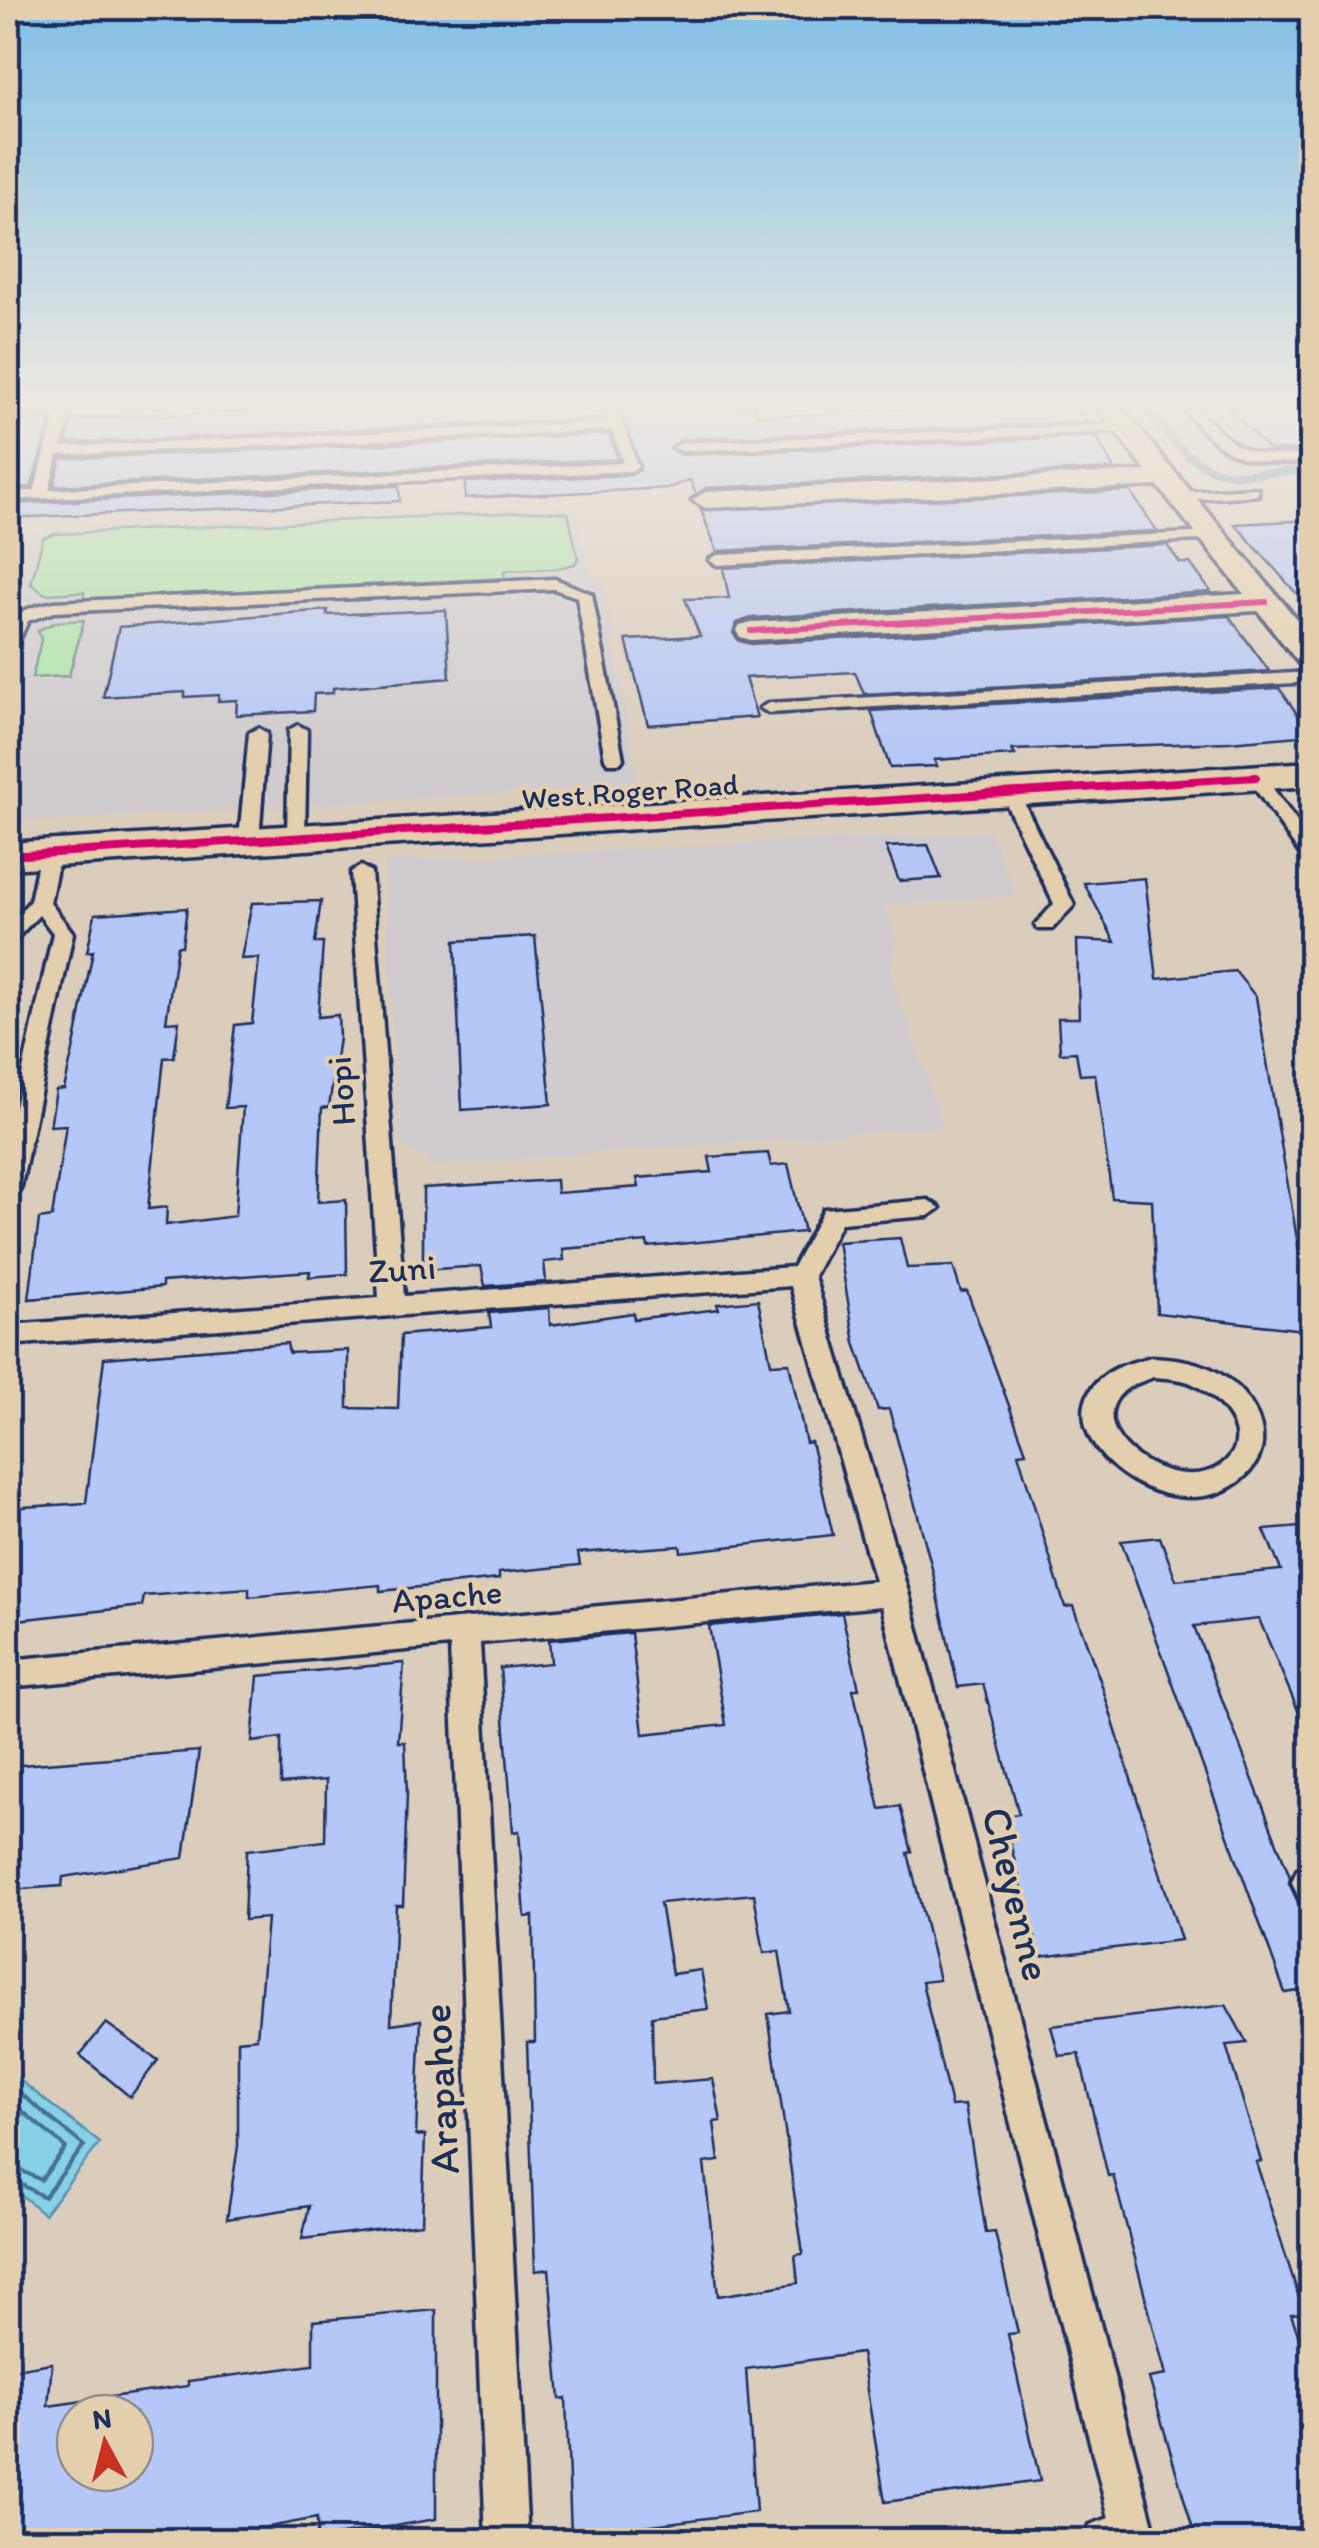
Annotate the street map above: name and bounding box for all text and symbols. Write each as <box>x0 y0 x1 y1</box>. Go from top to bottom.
street label: West Roger Road <box>520 765 740 817</box>
street label: Hopi <box>318 1055 364 1127</box>
street label: Zuni <box>367 1246 437 1292</box>
street label: Apache <box>390 1570 504 1622</box>
street label: Cheyenne <box>971 1802 1063 1986</box>
street label: Arapahoe <box>410 2003 470 2175</box>
north arrow <box>55 2393 155 2493</box>
text: N <box>90 2400 113 2436</box>

